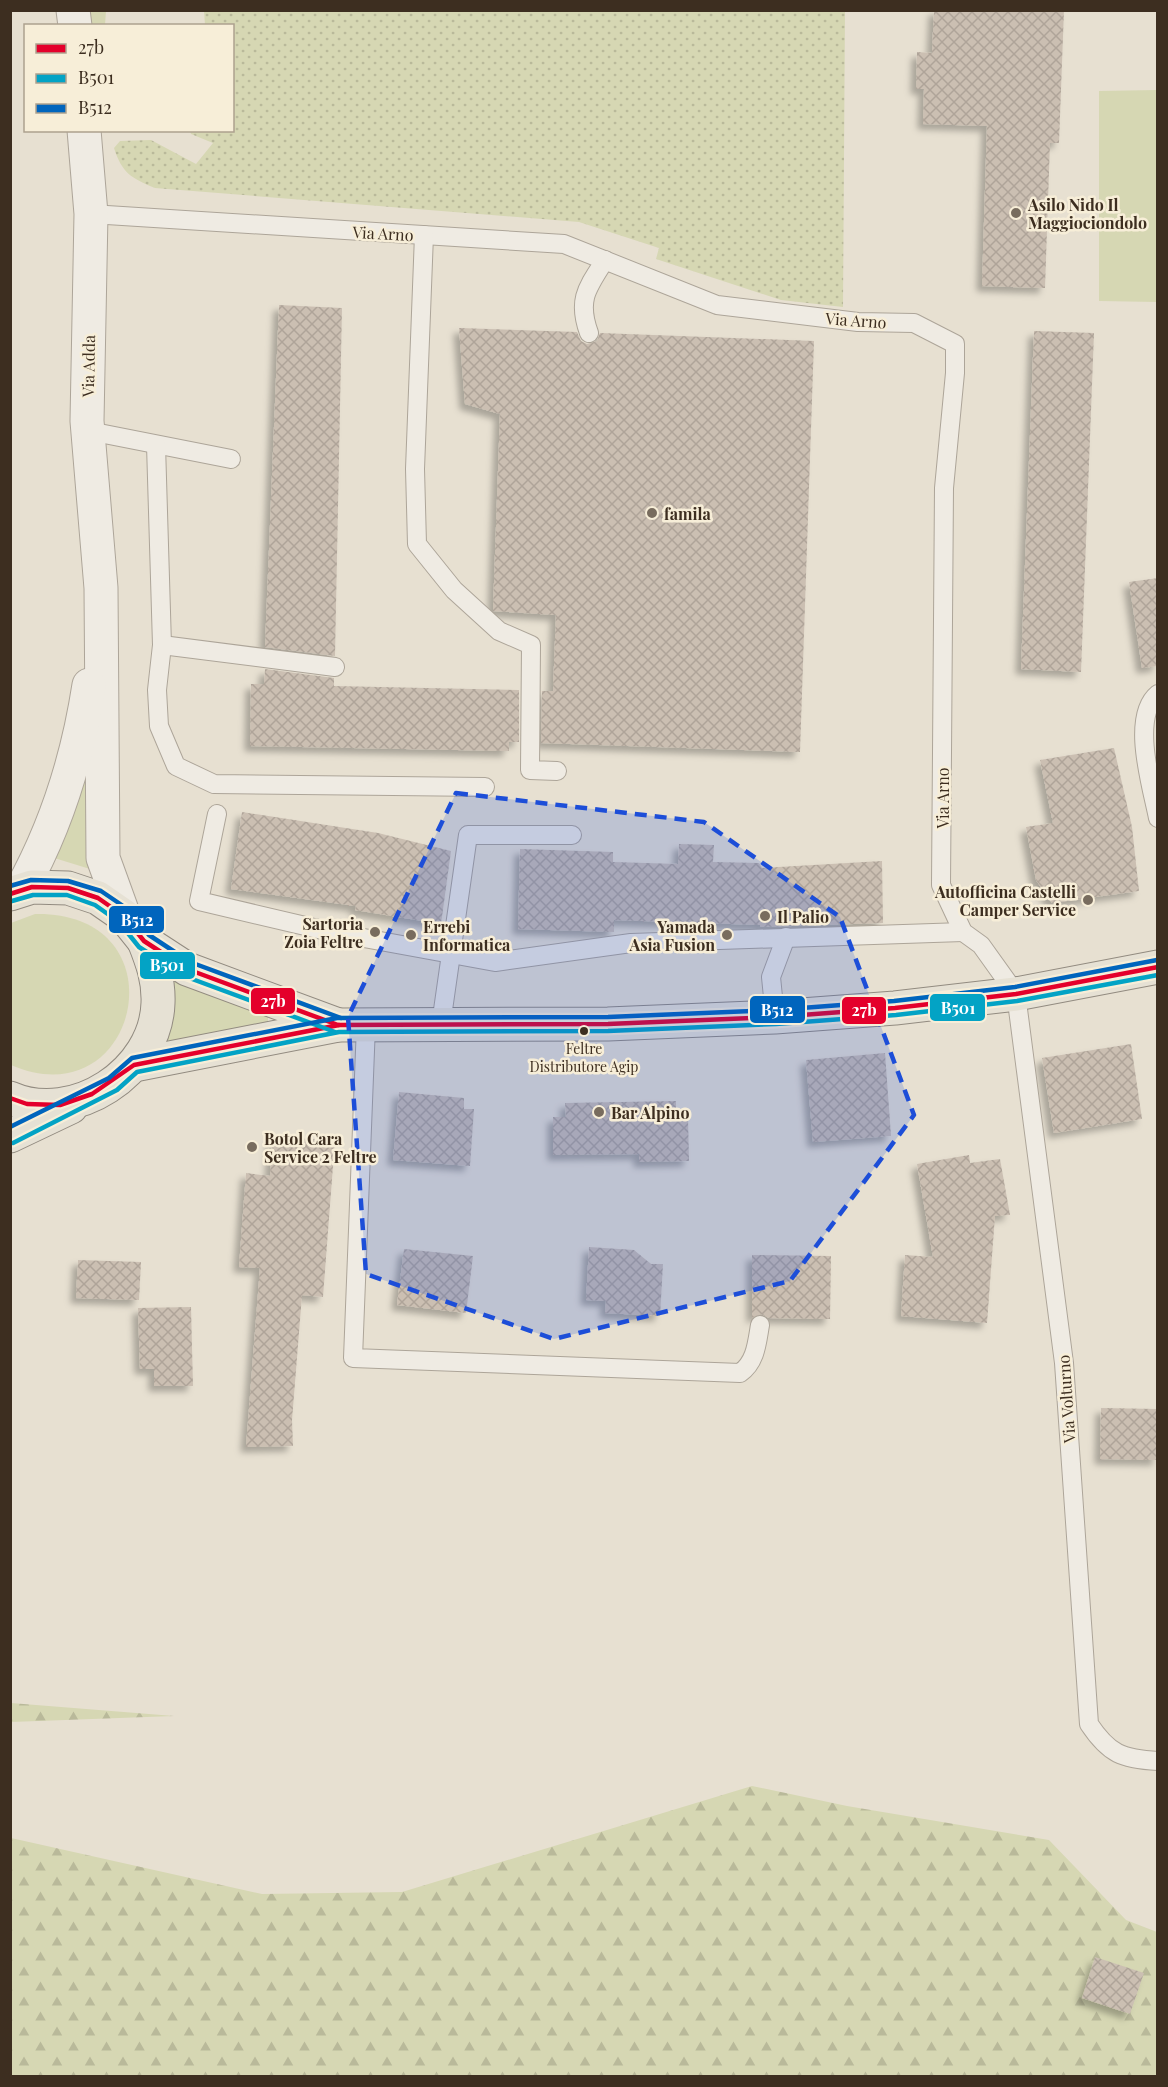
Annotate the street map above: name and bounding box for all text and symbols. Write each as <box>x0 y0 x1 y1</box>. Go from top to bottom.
legend <box>24 24 234 132</box>
text: 27b <box>78 35 104 59</box>
text: B501 <box>78 65 114 89</box>
text: B512 <box>78 95 112 119</box>
place label: Asilo Nido Il Maggiociondolo <box>1027 194 1147 233</box>
marker: Asilo Nido Il Maggiociondolo <box>1009 206 1023 220</box>
street label: Via Arno <box>351 221 414 245</box>
street label: Via Arno <box>824 307 887 333</box>
street label: Via Adda <box>77 335 99 398</box>
place label: famila <box>664 503 711 524</box>
marker: famila <box>645 506 659 520</box>
street label: Via Arno <box>932 767 953 830</box>
place label: Autofficina Castelli Camper Service <box>934 881 1076 920</box>
marker: Autofficina Castelli Camper Service <box>1081 893 1095 907</box>
line badge: B512 <box>108 905 165 934</box>
place label: Il Palio <box>777 906 829 927</box>
text: B512 <box>121 909 153 930</box>
marker: Il Palio <box>758 909 772 923</box>
place label: Sartoria Zoia Feltre <box>284 913 364 952</box>
place label: Errebi Informatica <box>423 916 511 955</box>
place label: Yamada Asia Fusion <box>628 916 716 955</box>
marker: Sartoria Zoia Feltre <box>368 925 382 939</box>
marker: Errebi Informatica <box>404 928 418 942</box>
marker: Yamada Asia Fusion <box>720 928 734 942</box>
line badge: B501 <box>139 951 196 980</box>
text: B501 <box>150 954 184 975</box>
line badge: 27b <box>250 987 296 1015</box>
text: 27b <box>260 990 286 1011</box>
line badge: B501 <box>929 993 986 1022</box>
line badge: B512 <box>749 995 806 1024</box>
line badge: 27b <box>841 996 887 1025</box>
text: B501 <box>941 997 975 1018</box>
text: B512 <box>761 999 793 1020</box>
text: 27b <box>851 999 877 1020</box>
marker: Feltre Distributore Agip <box>578 1025 590 1037</box>
place label: Feltre Distributore Agip <box>530 1039 638 1076</box>
place label: Bar Alpino <box>611 1102 689 1123</box>
marker: Bar Alpino <box>592 1105 606 1119</box>
place label: Botol Cara Service 2 Feltre <box>264 1128 377 1167</box>
marker: Botol Cara Service 2 Feltre <box>245 1140 259 1154</box>
street label: Via Volturno <box>1052 1354 1080 1445</box>

